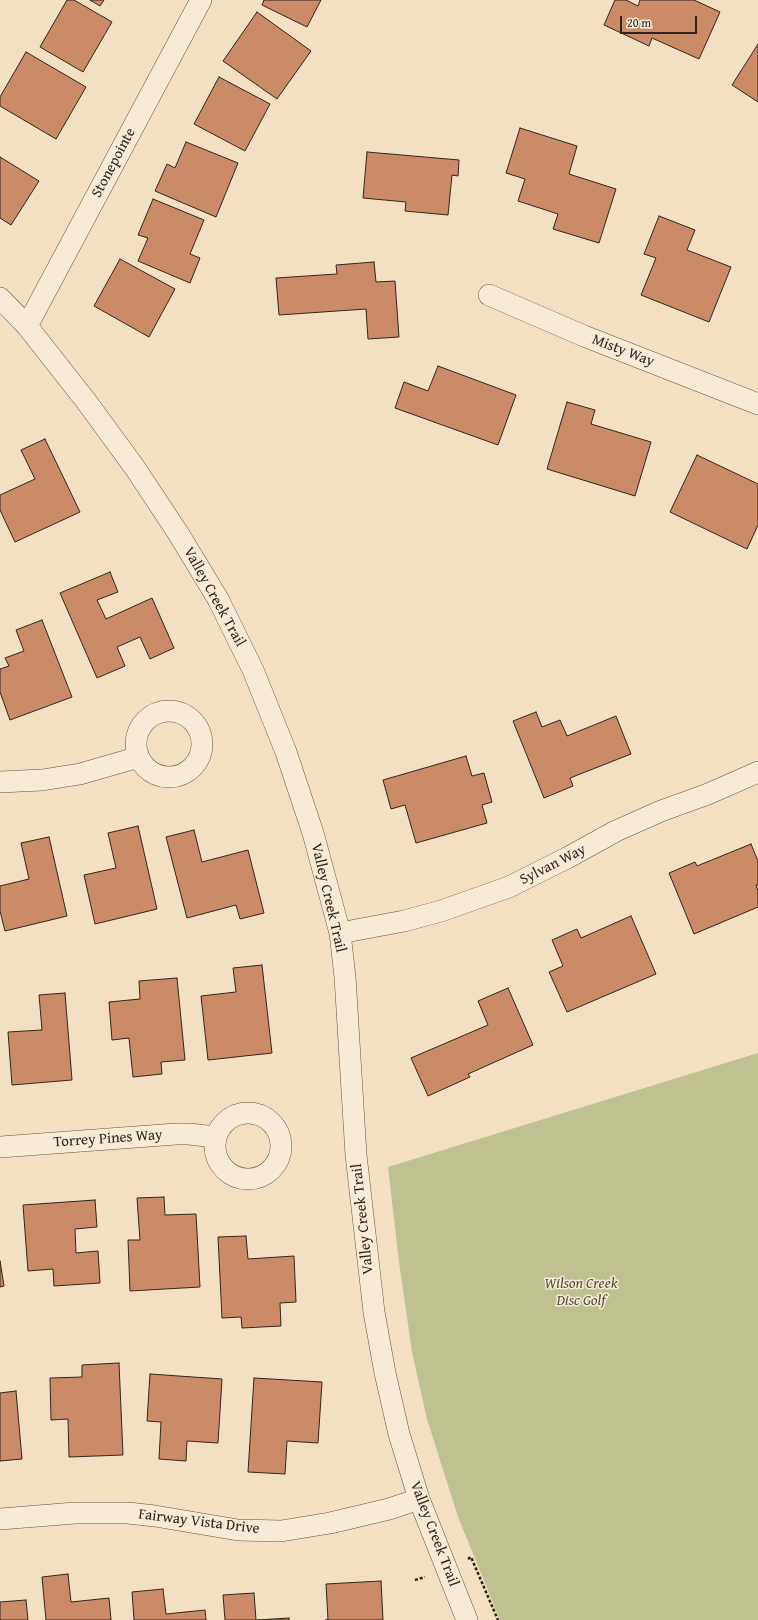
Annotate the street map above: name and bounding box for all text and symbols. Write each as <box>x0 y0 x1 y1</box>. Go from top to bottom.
scale bar <box>622 8 699 34</box>
text: 20 m <box>627 14 651 31</box>
street label: Stonepointe <box>88 125 140 201</box>
street label: Misty Way <box>589 331 657 371</box>
street label: Valley Creek Trail <box>179 544 249 650</box>
street label: Sylvan Way <box>517 841 589 889</box>
street label: Valley Creek Trail <box>307 842 349 954</box>
street label: Torrey Pines Way <box>53 1126 163 1152</box>
street label: Valley Creek Trail <box>348 1163 378 1275</box>
park label: Wilson Creek Disc Golf <box>544 1275 618 1310</box>
street label: Valley Creek Trail <box>406 1479 462 1589</box>
street label: Fairway Vista Drive <box>137 1506 261 1538</box>

